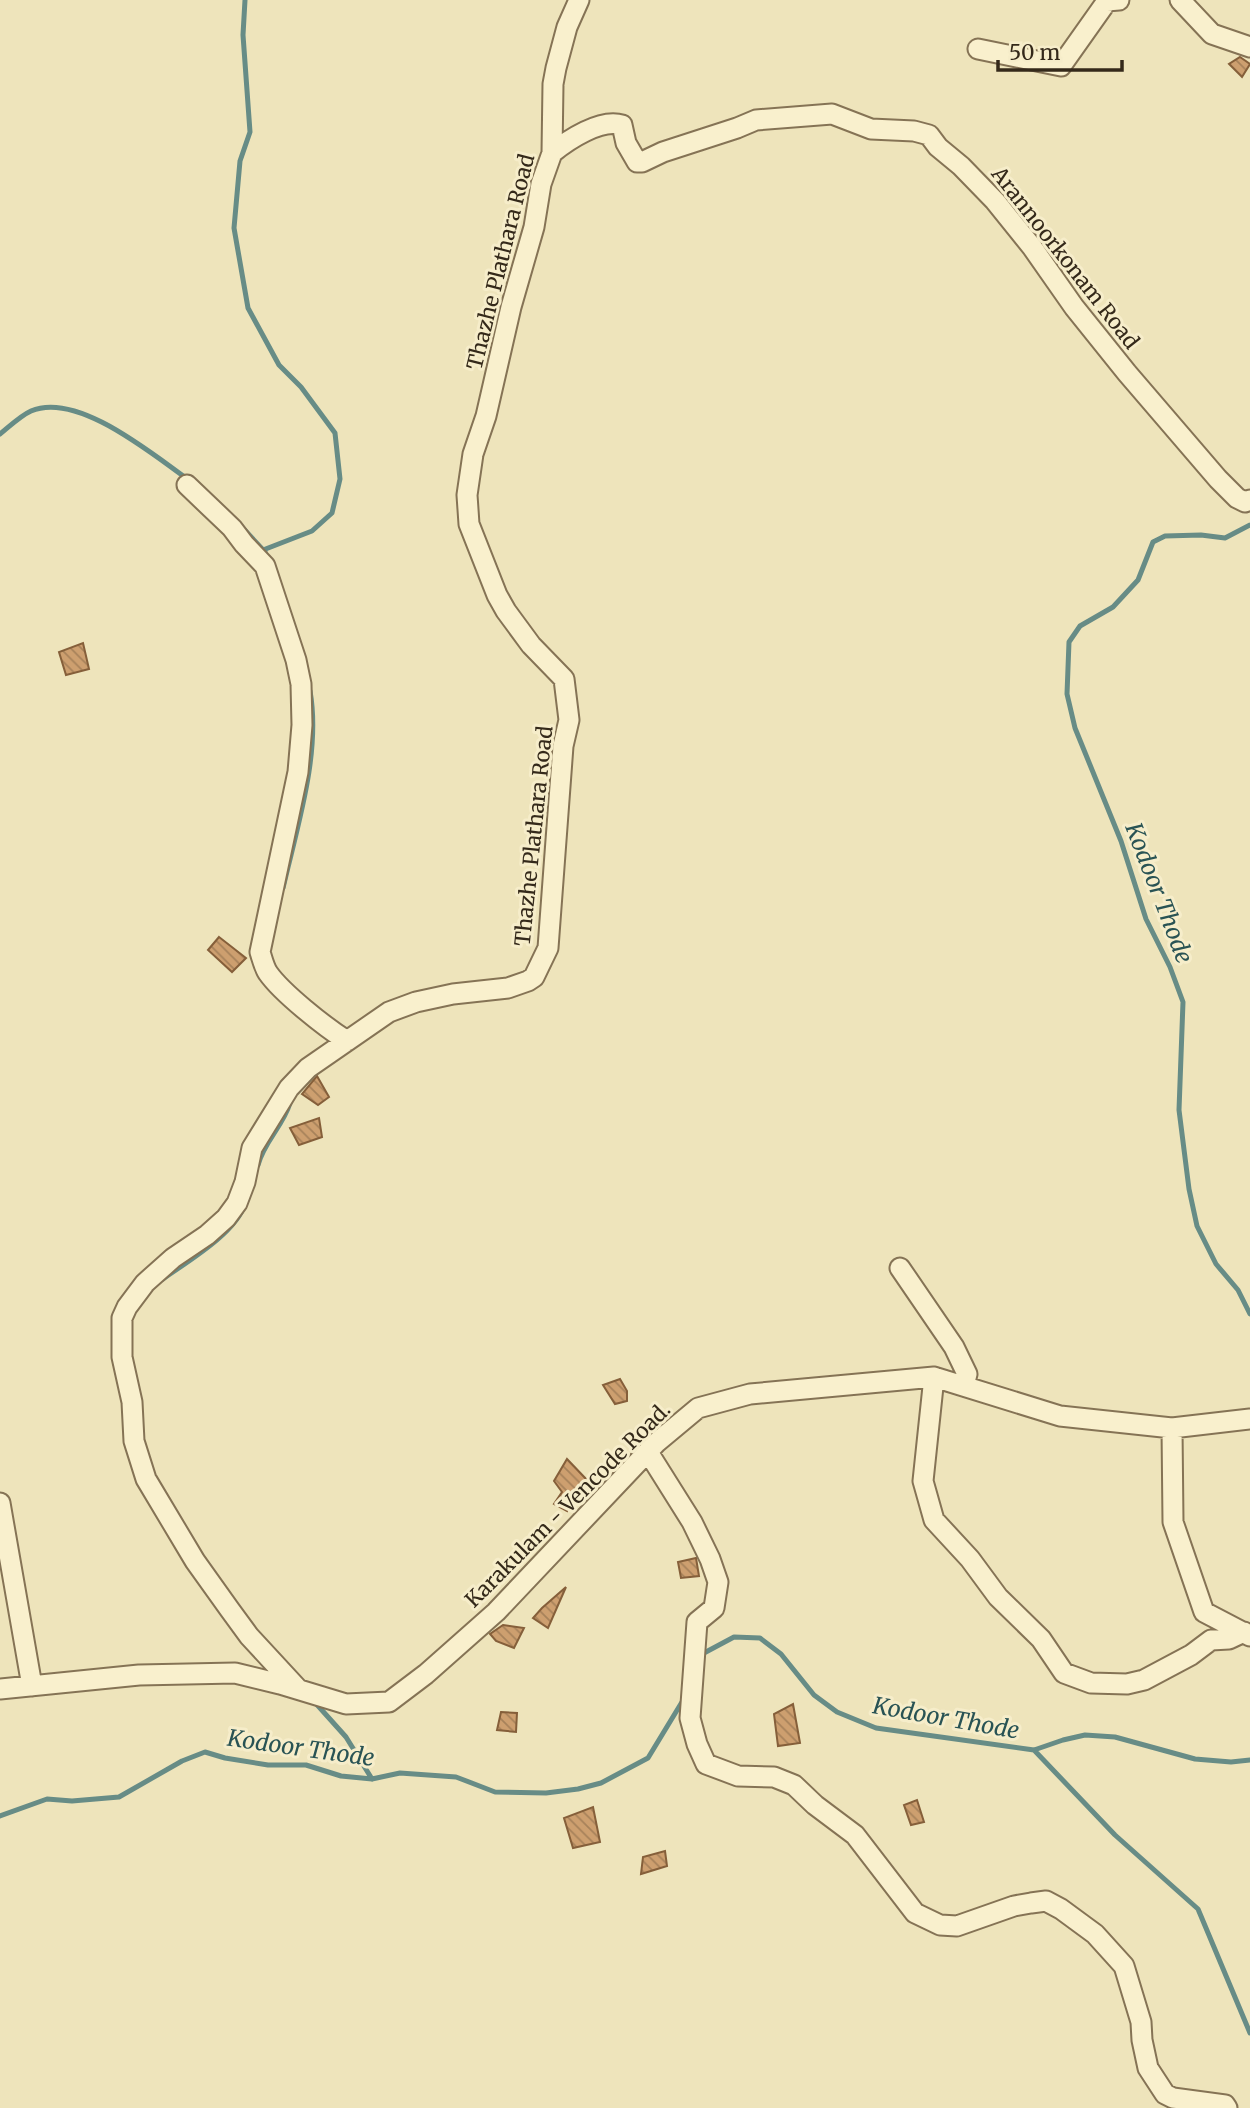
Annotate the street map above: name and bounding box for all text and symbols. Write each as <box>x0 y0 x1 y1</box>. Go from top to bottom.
scale bar <box>998 28 1122 72</box>
text: 50 m <box>1009 39 1060 66</box>
street label: Thazhe Plathara Road <box>461 151 540 373</box>
street label: Arannoorkonam Road <box>985 160 1145 355</box>
street label: Thazhe Plathara Road <box>509 724 559 947</box>
water label: Kodoor Thode <box>1119 818 1200 967</box>
street label: Karakulam - Vencode Road. <box>459 1396 676 1613</box>
water label: Kodoor Thode <box>870 1690 1022 1745</box>
water label: Kodoor Thode <box>225 1723 376 1772</box>

